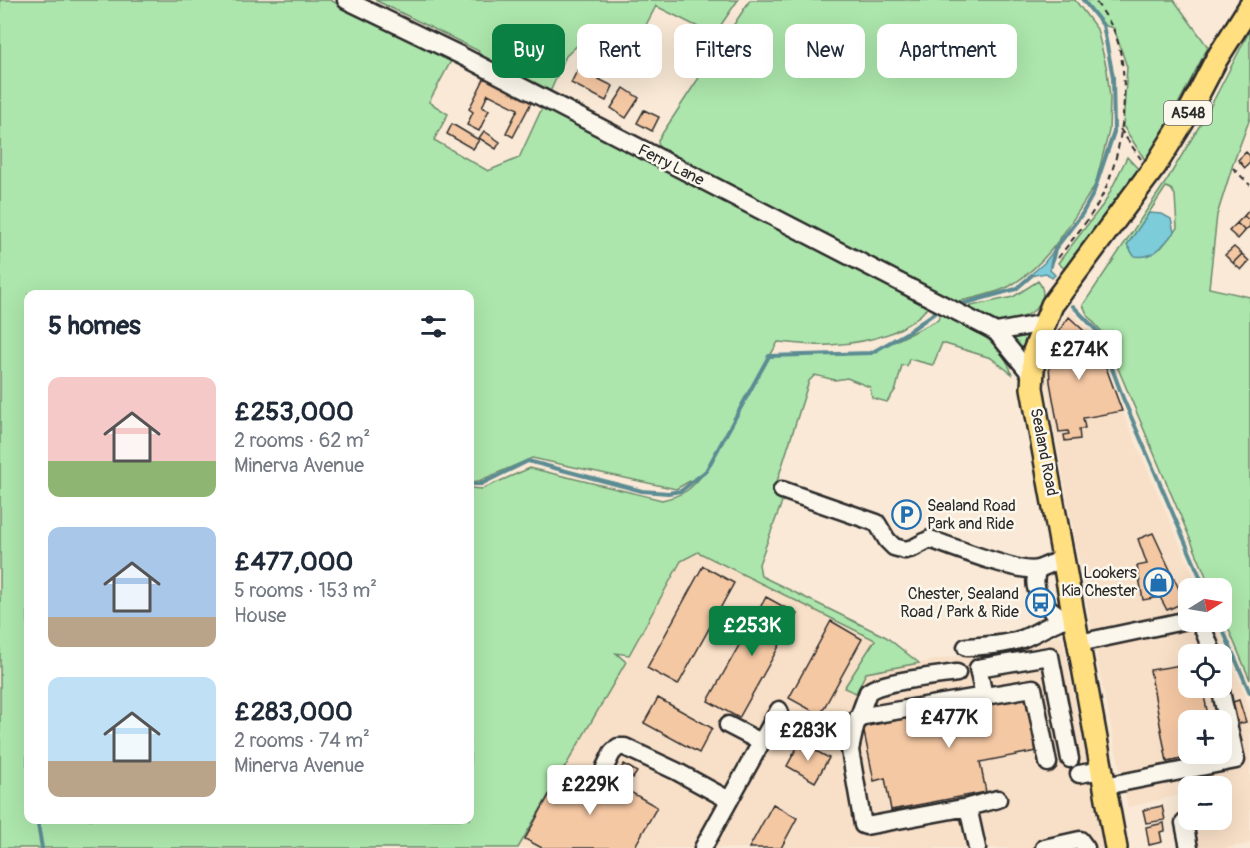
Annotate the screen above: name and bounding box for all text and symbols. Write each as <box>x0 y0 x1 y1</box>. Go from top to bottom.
chip: Buy <box>492 24 565 78</box>
chip: Rent <box>577 24 662 78</box>
chip: Filters <box>674 24 773 78</box>
chip: New <box>785 24 865 78</box>
chip: Apartment <box>877 24 1017 78</box>
road number: A548 <box>1164 101 1212 125</box>
street label: Ferry Lane <box>635 140 708 190</box>
text: 5 homes <box>48 310 141 342</box>
icon: filters <box>417 310 450 343</box>
pin: £274K <box>1037 330 1121 381</box>
text: £274K <box>1050 337 1108 362</box>
text: £253,000 <box>234 396 354 428</box>
icon: home <box>96 401 168 473</box>
street label: Sealand Road <box>1026 406 1062 498</box>
text: 2 rooms · 62 m² <box>234 428 370 453</box>
text: Minerva Avenue <box>234 453 364 478</box>
place label: Sealand Road Park and Ride <box>927 496 1016 534</box>
parking icon: Sealand Road Park and Ride <box>890 499 922 531</box>
text: £477,000 <box>234 546 353 578</box>
icon: home <box>96 551 168 623</box>
place label: Lookers Kia Chester <box>1061 563 1137 601</box>
shop icon: Lookers Kia Chester <box>1142 566 1174 598</box>
text: 5 rooms · 153 m² <box>234 578 377 603</box>
north arrow <box>1178 578 1232 632</box>
map controls <box>1178 578 1232 830</box>
place label: Chester, Sealand Road / Park & Ride <box>900 584 1019 622</box>
bus stop icon: Chester, Sealand Road / Park & Ride <box>1024 587 1056 619</box>
text: House <box>234 603 286 628</box>
pin: £253K <box>710 606 794 657</box>
text: £253K <box>723 613 781 638</box>
button: locate <box>1178 644 1232 698</box>
text: £283,000 <box>234 696 353 728</box>
pin: £477K <box>907 698 991 749</box>
icon: home <box>96 701 168 773</box>
text: £477K <box>920 705 978 730</box>
button: + <box>1178 710 1232 764</box>
pin: £283K <box>766 711 850 762</box>
text: £283K <box>779 718 837 743</box>
text: 2 rooms · 74 m² <box>234 728 370 753</box>
text: Minerva Avenue <box>234 753 364 778</box>
pin: £229K <box>548 765 632 816</box>
text: £229K <box>561 772 619 797</box>
button: − <box>1178 776 1232 830</box>

